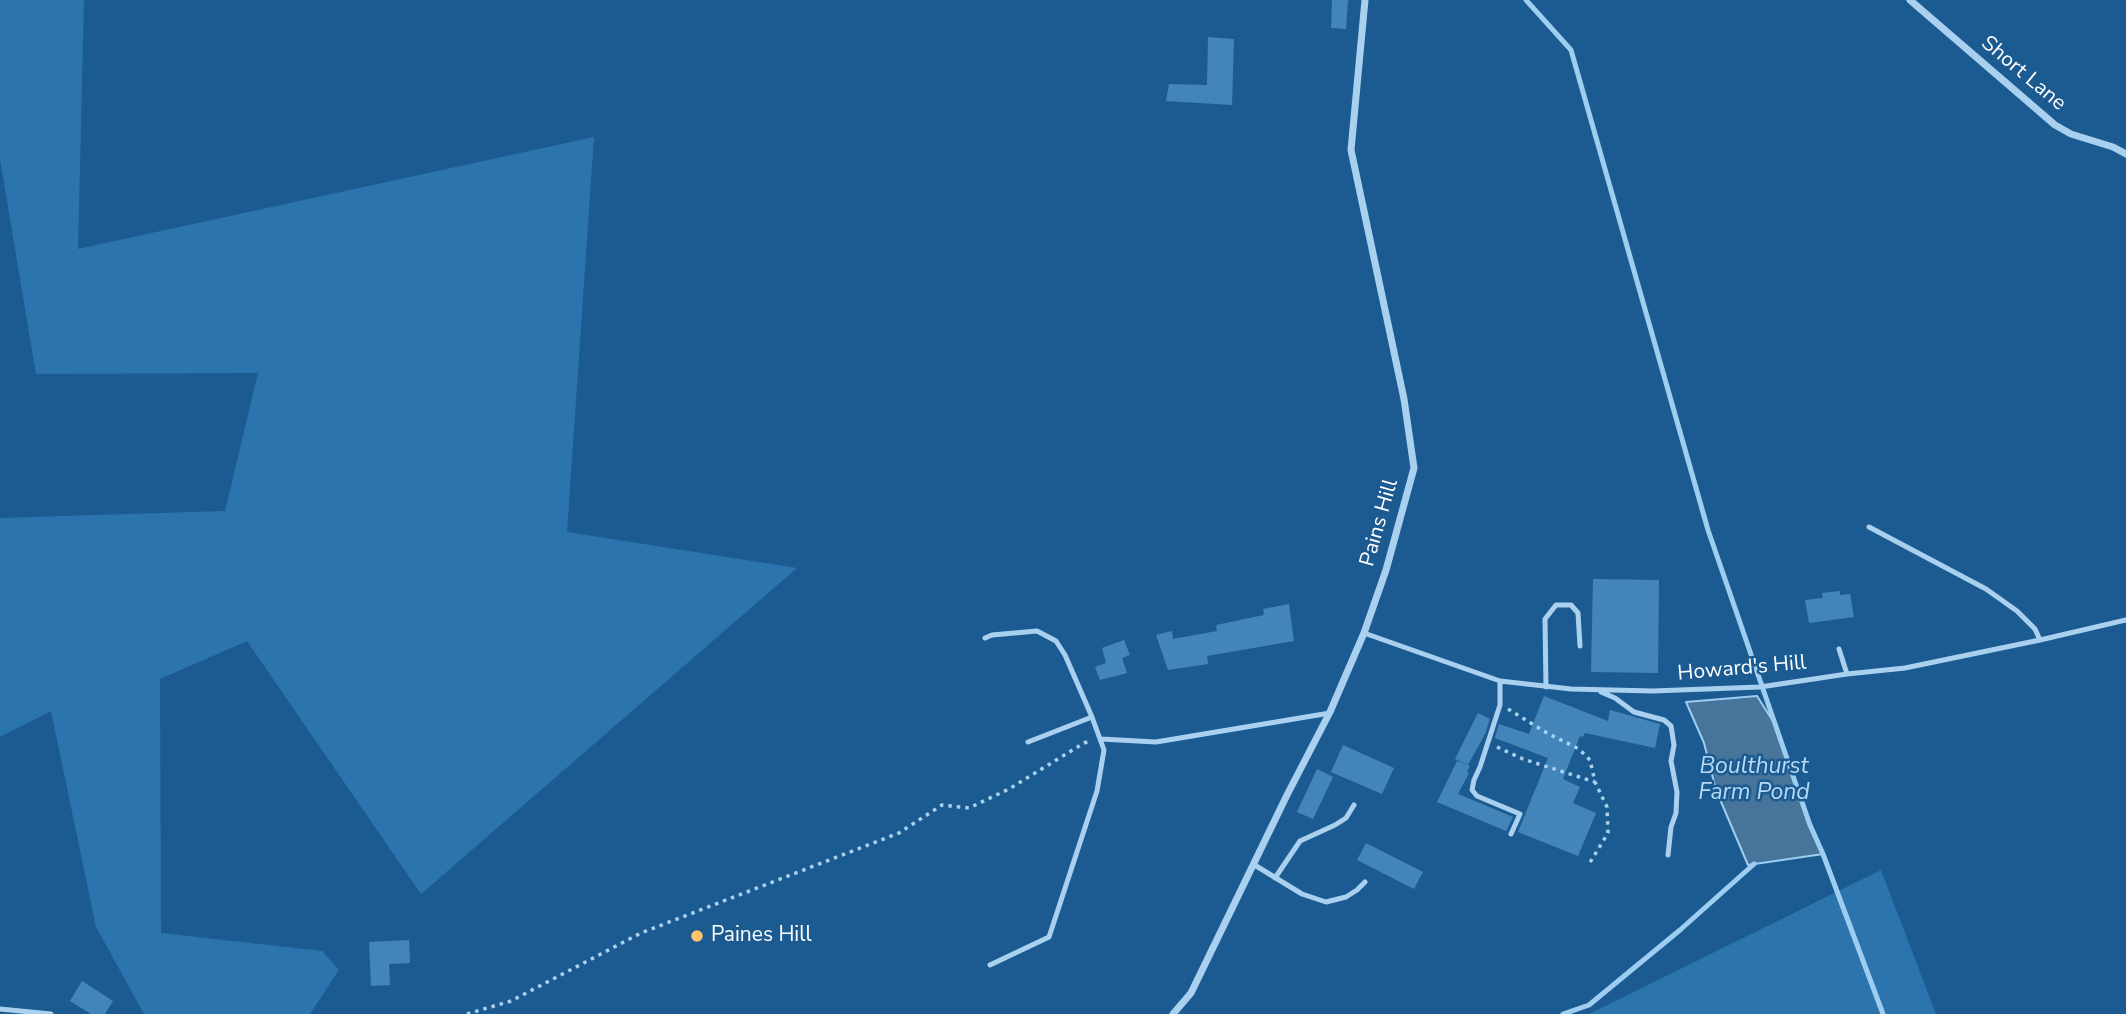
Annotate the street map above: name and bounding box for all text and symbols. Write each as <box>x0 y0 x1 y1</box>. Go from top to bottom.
street label: Short Lane <box>1975 31 2071 117</box>
street label: Pains Hill <box>1356 477 1404 569</box>
street label: Howard's Hill <box>1677 651 1807 687</box>
water label: Boulthurst Farm Pond <box>1698 753 1810 807</box>
place label: Paines Hill <box>711 923 812 949</box>
marker: Paines Hill <box>689 928 705 944</box>

